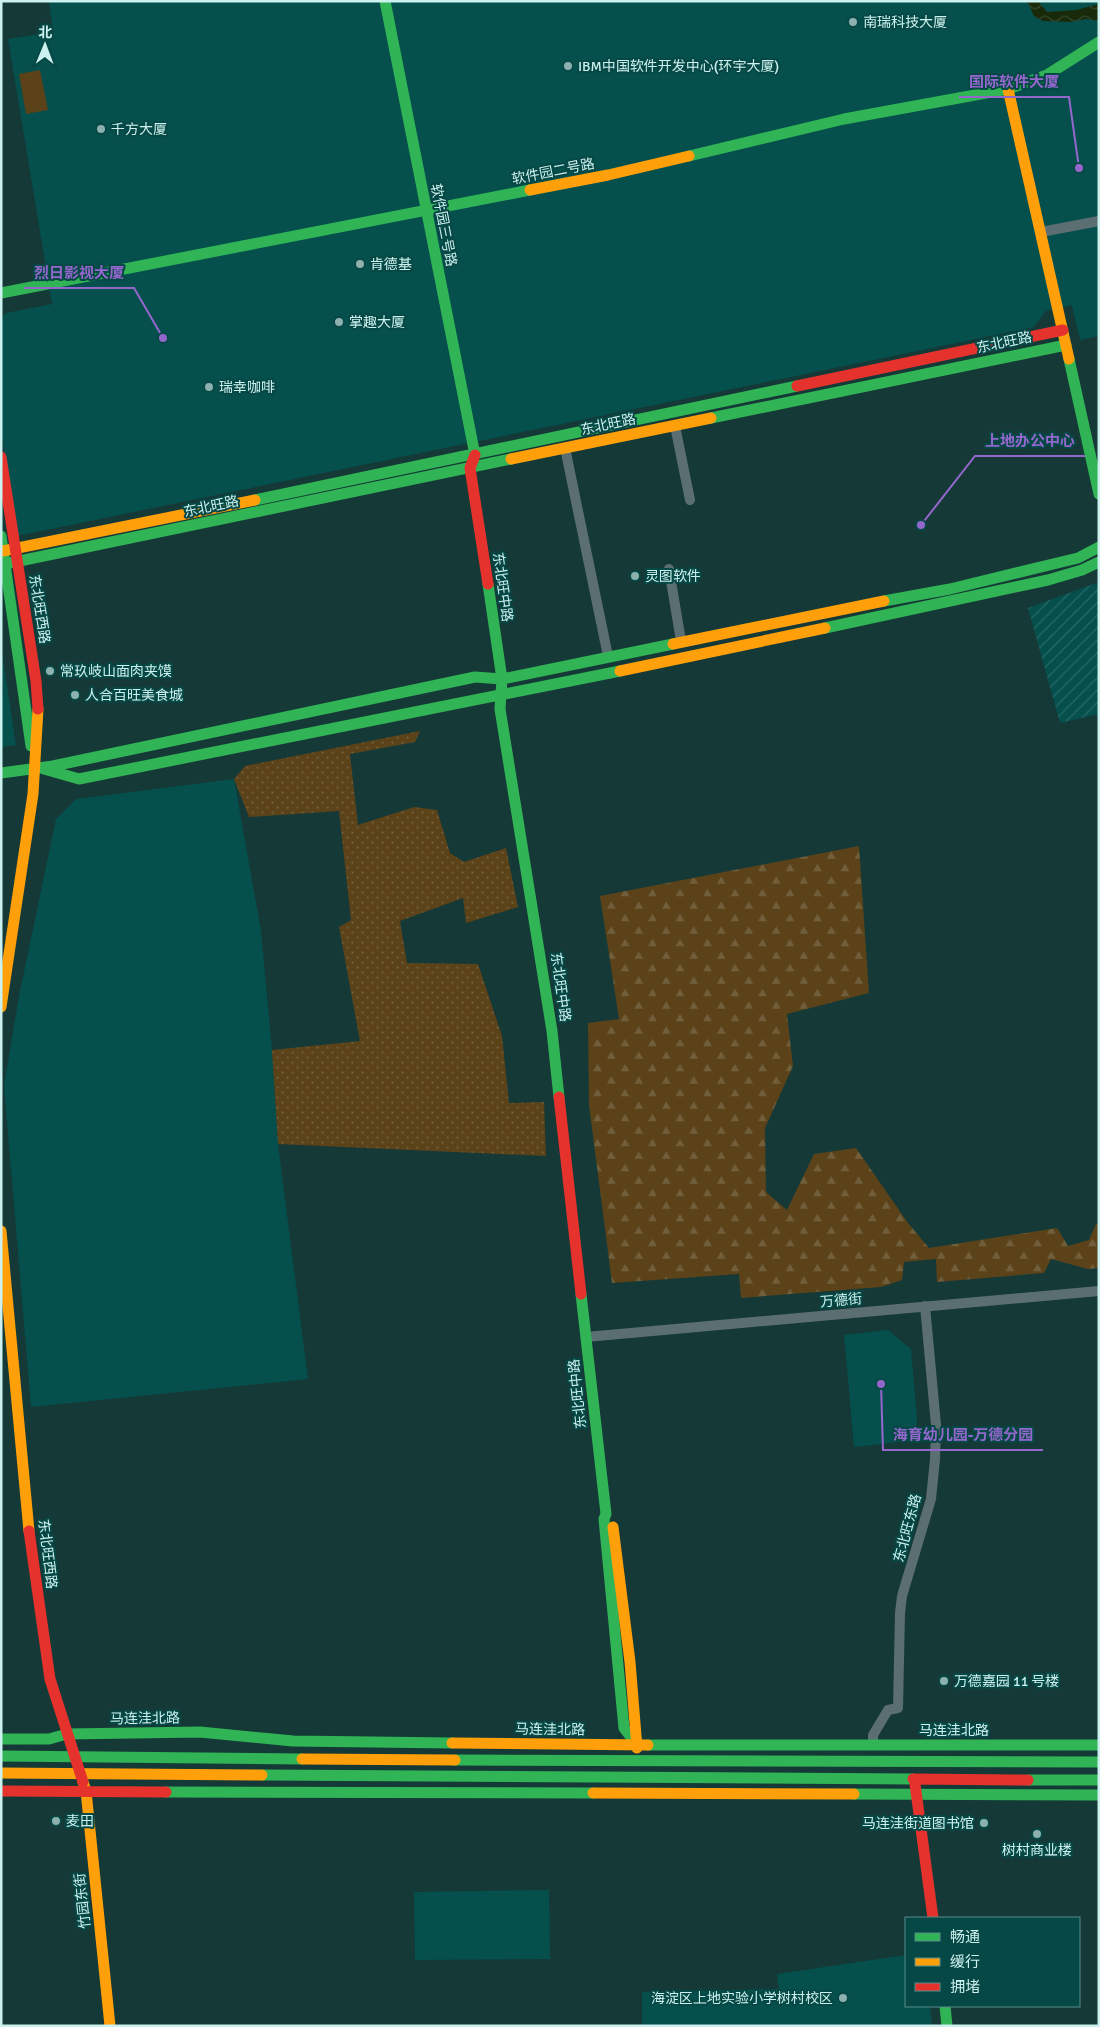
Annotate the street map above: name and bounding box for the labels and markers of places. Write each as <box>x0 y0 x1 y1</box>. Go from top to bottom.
place label: 南瑞科技大厦 <box>863 14 947 31</box>
marker: 南瑞科技大厦 <box>847 16 859 28</box>
place label: IBM中国软件开发中心(环宇大厦) <box>578 58 779 75</box>
marker: IBM中国软件开发中心(环宇大厦) <box>562 60 574 72</box>
callout: 国际软件大厦 <box>959 67 1069 97</box>
place label: 千方大厦 <box>111 121 167 138</box>
marker: 千方大厦 <box>95 123 107 135</box>
place label: 肯德基 <box>370 256 412 273</box>
callout: 烈日影视大厦 <box>24 258 134 288</box>
marker: 肯德基 <box>354 258 366 270</box>
place label: 掌趣大厦 <box>349 314 405 331</box>
marker: 掌趣大厦 <box>333 316 345 328</box>
place label: 瑞幸咖啡 <box>219 379 275 396</box>
marker: 瑞幸咖啡 <box>203 381 215 393</box>
callout: 上地办公中心 <box>975 426 1085 456</box>
place label: 灵图软件 <box>645 568 701 585</box>
marker: 灵图软件 <box>629 570 641 582</box>
place label: 常玖岐山面肉夹馍 <box>60 663 172 680</box>
marker: 常玖岐山面肉夹馍 <box>44 665 56 677</box>
place label: 人合百旺美食城 <box>85 687 183 704</box>
marker: 人合百旺美食城 <box>69 689 81 701</box>
callout: 海育幼儿园-万德分园 <box>883 1420 1043 1450</box>
place label: 万德嘉园 11 号楼 <box>954 1673 1059 1690</box>
marker: 万德嘉园 11 号楼 <box>938 1675 950 1687</box>
place label: 麦田 <box>66 1813 94 1830</box>
marker: 麦田 <box>50 1815 62 1827</box>
place label: 马连洼街道图书馆 <box>862 1815 974 1832</box>
marker: 马连洼街道图书馆 <box>978 1817 990 1829</box>
marker: 树村商业楼 <box>1031 1828 1043 1840</box>
place label: 树村商业楼 <box>1002 1842 1072 1859</box>
place label: 海淀区上地实验小学树村校区 <box>651 1990 833 2007</box>
marker: 海淀区上地实验小学树村校区 <box>837 1992 849 2004</box>

